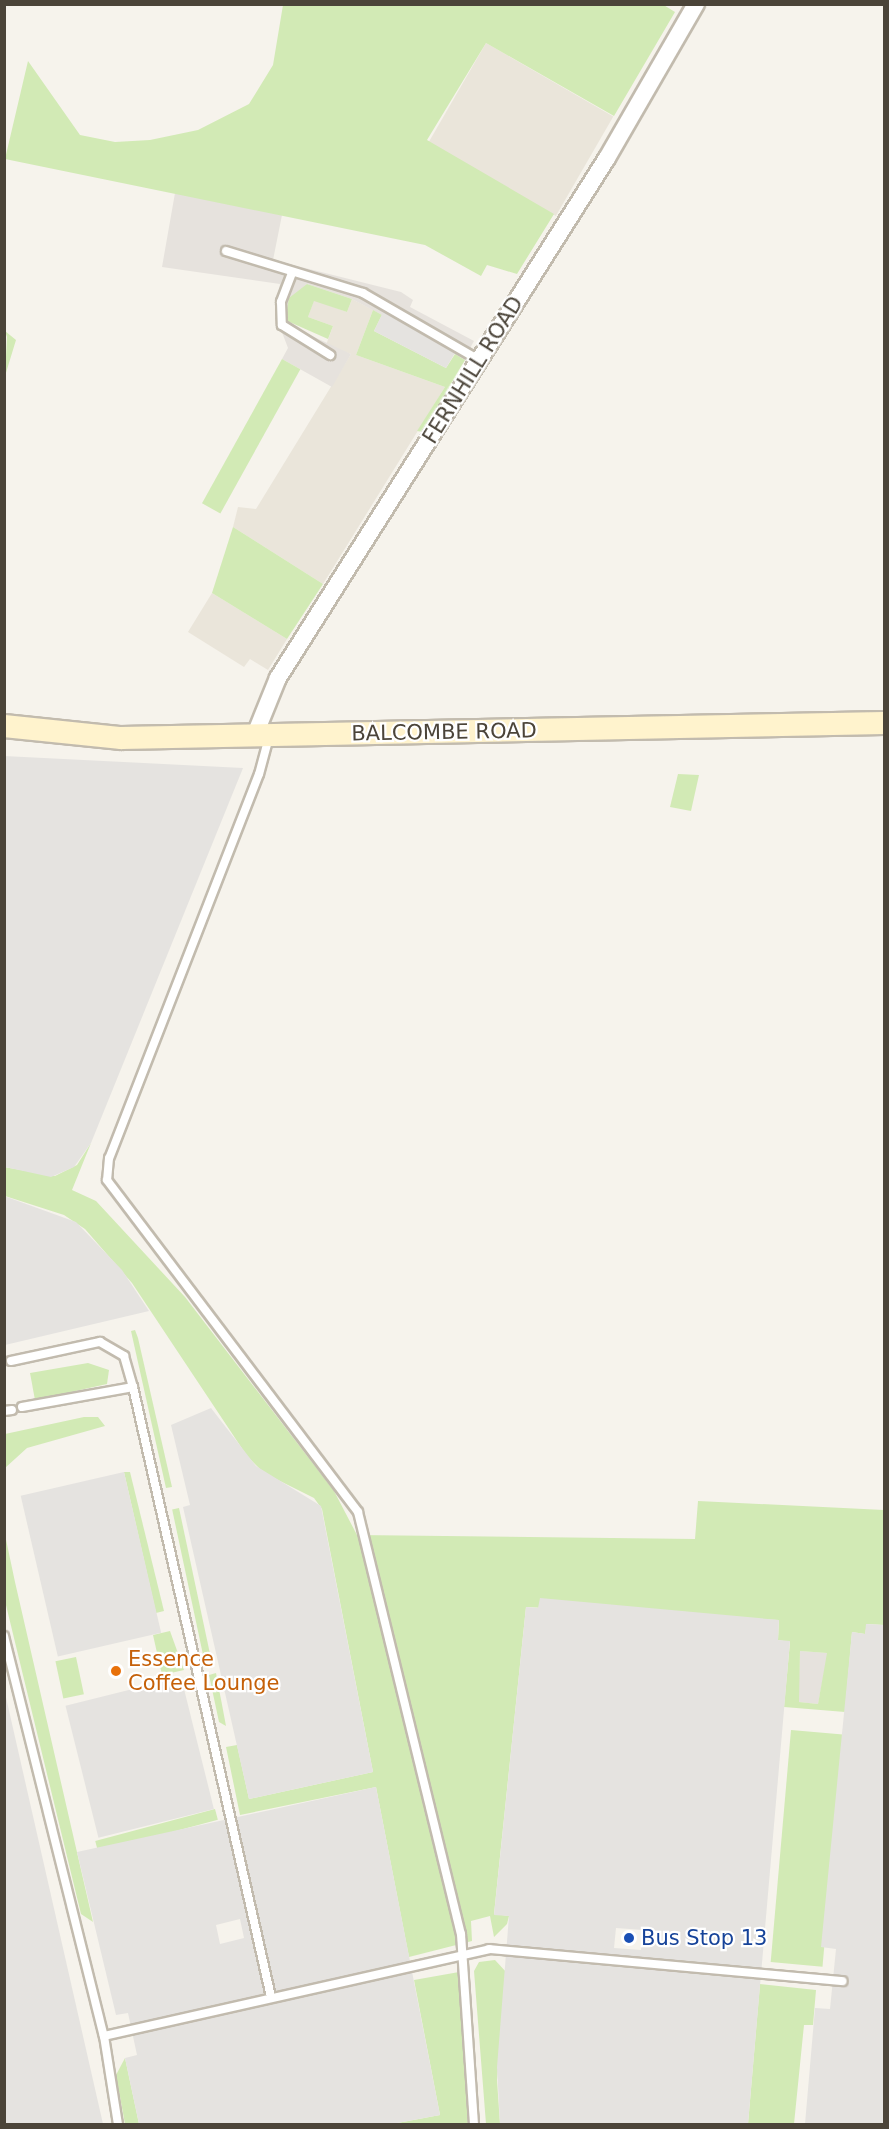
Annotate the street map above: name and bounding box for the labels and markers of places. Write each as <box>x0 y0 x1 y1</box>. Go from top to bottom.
place label: Essence Coffee Lounge <box>128 1646 280 1696</box>
marker: Essence Coffee Lounge <box>109 1664 123 1678</box>
place label: Bus Stop 13 <box>641 1925 767 1951</box>
marker: Bus Stop 13 <box>622 1931 636 1945</box>

